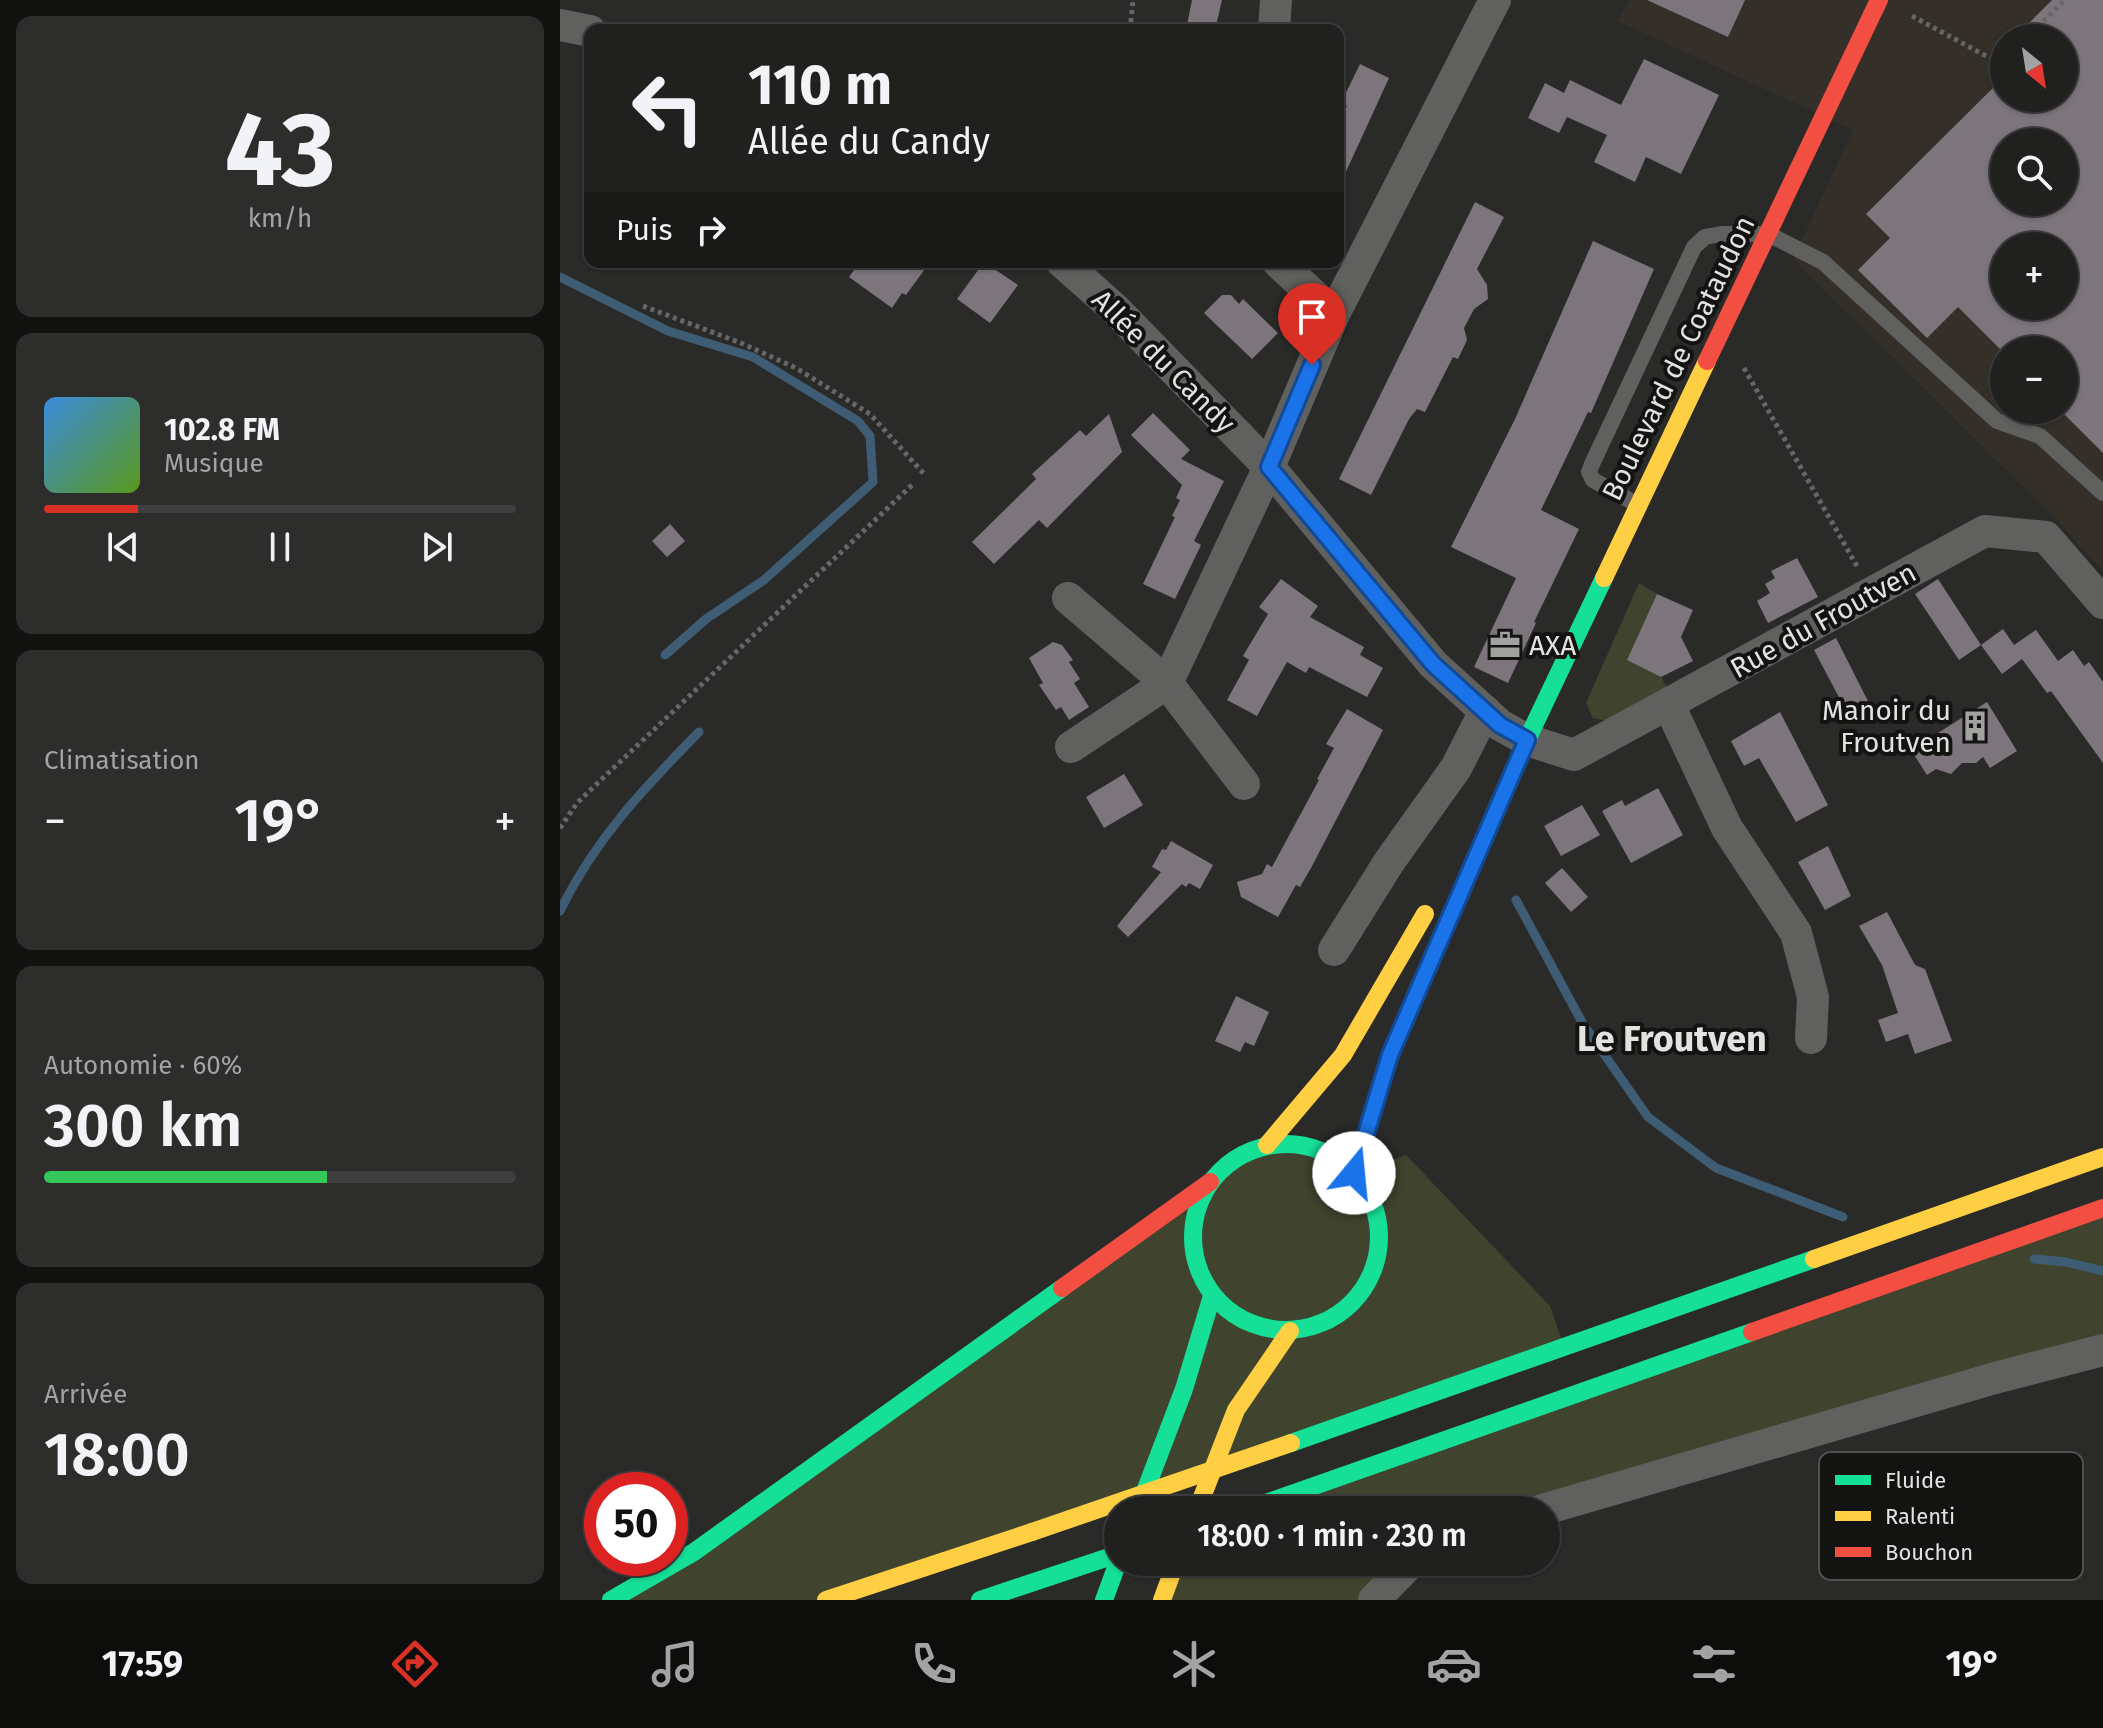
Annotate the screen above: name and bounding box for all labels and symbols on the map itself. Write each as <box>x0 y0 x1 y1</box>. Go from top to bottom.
north arrow <box>1990 24 2078 112</box>
street label: Boulevard de Coataudon <box>1595 211 1762 506</box>
street label: Allée du Candy <box>1085 283 1242 440</box>
pin <box>1278 283 1346 365</box>
street label: Rue du Froutven <box>1725 556 1922 685</box>
office icon: AXA <box>1488 628 1522 662</box>
place label: AXA <box>1529 629 1576 662</box>
place label: Manoir du Froutven <box>1822 694 1951 759</box>
building icon: Manoir du Froutven <box>1958 709 1992 743</box>
district label: Le Froutven <box>1577 1017 1767 1061</box>
position arrow <box>1312 1131 1396 1215</box>
legend <box>1819 1452 2083 1580</box>
text: Fluide <box>1885 1467 1946 1494</box>
speed limit sign: 50 <box>584 1472 688 1576</box>
text: Ralenti <box>1885 1503 1955 1530</box>
text: Bouchon <box>1885 1539 1973 1566</box>

